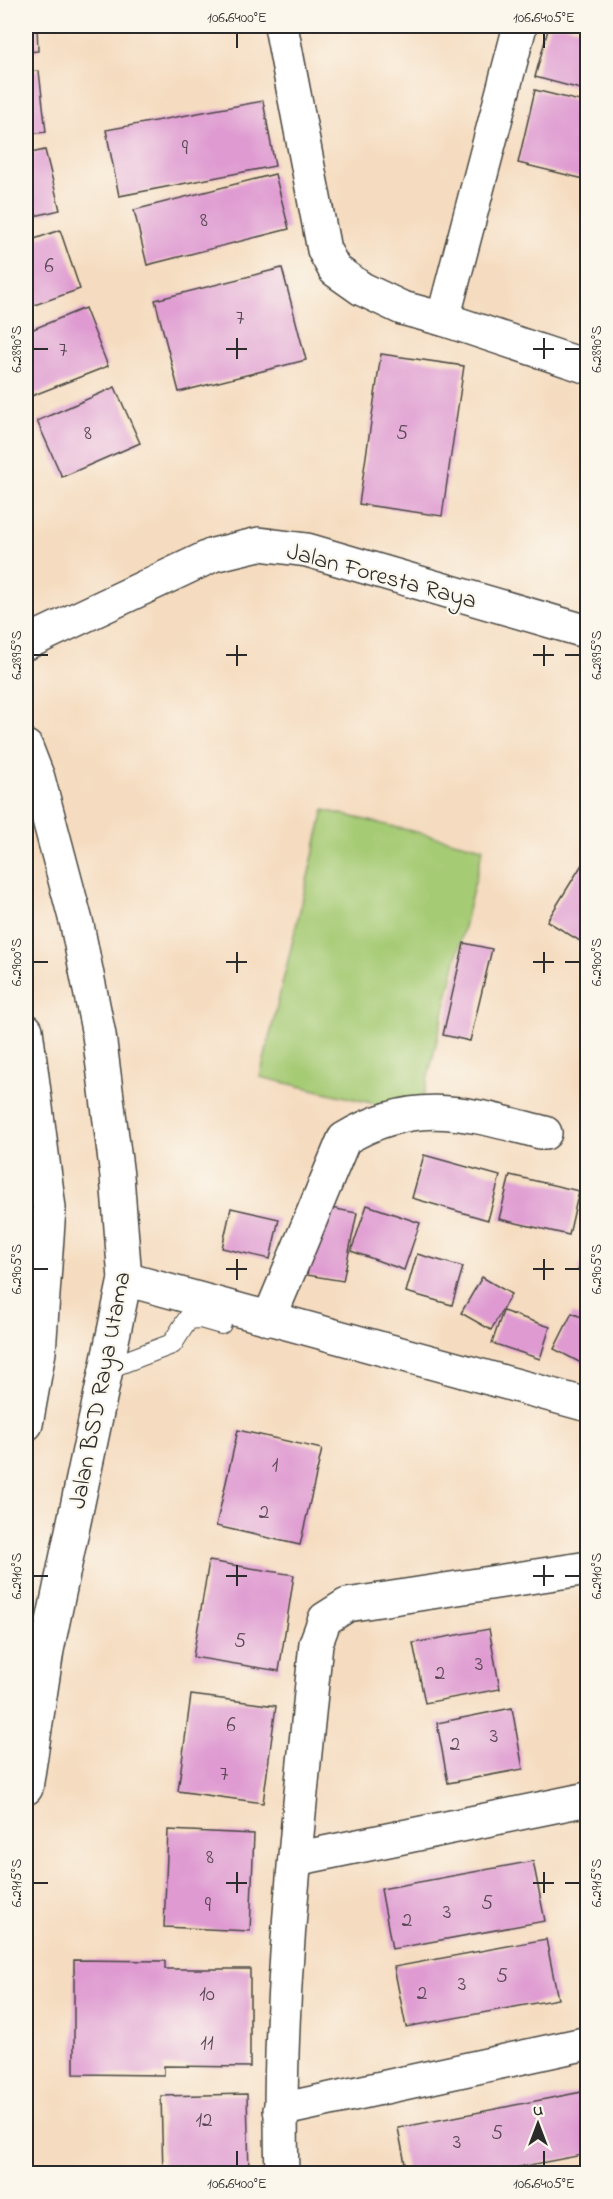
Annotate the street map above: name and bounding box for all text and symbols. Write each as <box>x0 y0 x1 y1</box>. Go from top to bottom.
text: 106.6400°E <box>207 7 267 29</box>
text: 106.6405°E <box>513 7 575 29</box>
house number: 9 <box>182 134 189 164</box>
house number: 8 <box>200 206 208 236</box>
house number: 6 <box>44 252 54 282</box>
house number: 7 <box>236 304 245 334</box>
text: 6.2890°S <box>6 325 28 373</box>
text: 6.2890°S <box>586 325 608 373</box>
house number: 7 <box>59 336 68 366</box>
house number: 8 <box>84 419 92 449</box>
house number: 5 <box>396 419 408 449</box>
street label: Jalan Foresta Raya <box>282 535 480 621</box>
text: 6.2895°S <box>6 630 28 680</box>
text: 6.2895°S <box>586 630 608 680</box>
text: 6.2900°S <box>6 938 28 986</box>
text: 6.2900°S <box>586 938 608 986</box>
text: 6.2905°S <box>6 1243 28 1294</box>
text: 6.2905°S <box>586 1243 608 1294</box>
street label: Jalan BSD Raya Utama <box>61 1269 143 1512</box>
house number: 1 <box>272 1451 279 1481</box>
house number: 2 <box>259 1498 269 1528</box>
text: 6.2910°S <box>6 1552 28 1599</box>
text: 6.2910°S <box>586 1552 608 1599</box>
house number: 5 <box>234 1627 246 1657</box>
house number: 3 <box>475 1650 483 1680</box>
house number: 2 <box>435 1659 445 1689</box>
house number: 6 <box>226 1711 236 1741</box>
house number: 3 <box>490 1722 498 1752</box>
house number: 2 <box>450 1730 460 1760</box>
house number: 7 <box>220 1760 229 1790</box>
house number: 8 <box>206 1843 214 1873</box>
text: 6.2915°S <box>6 1858 28 1907</box>
text: 6.2915°S <box>586 1858 608 1907</box>
house number: 5 <box>481 1889 493 1919</box>
house number: 9 <box>205 1891 212 1921</box>
house number: 3 <box>443 1898 451 1928</box>
house number: 2 <box>402 1906 412 1936</box>
house number: 5 <box>496 1962 508 1992</box>
house number: 3 <box>458 1970 466 2000</box>
house number: 2 <box>417 1979 427 2009</box>
house number: 10 <box>199 1980 215 2010</box>
house number: 11 <box>200 2029 214 2059</box>
north arrow <box>508 2094 568 2154</box>
text: U <box>533 2099 543 2123</box>
house number: 12 <box>195 2106 213 2136</box>
house number: 5 <box>491 2119 503 2149</box>
house number: 3 <box>453 2128 461 2158</box>
text: 106.6400°E <box>207 2173 267 2195</box>
text: 106.6405°E <box>513 2173 575 2195</box>

